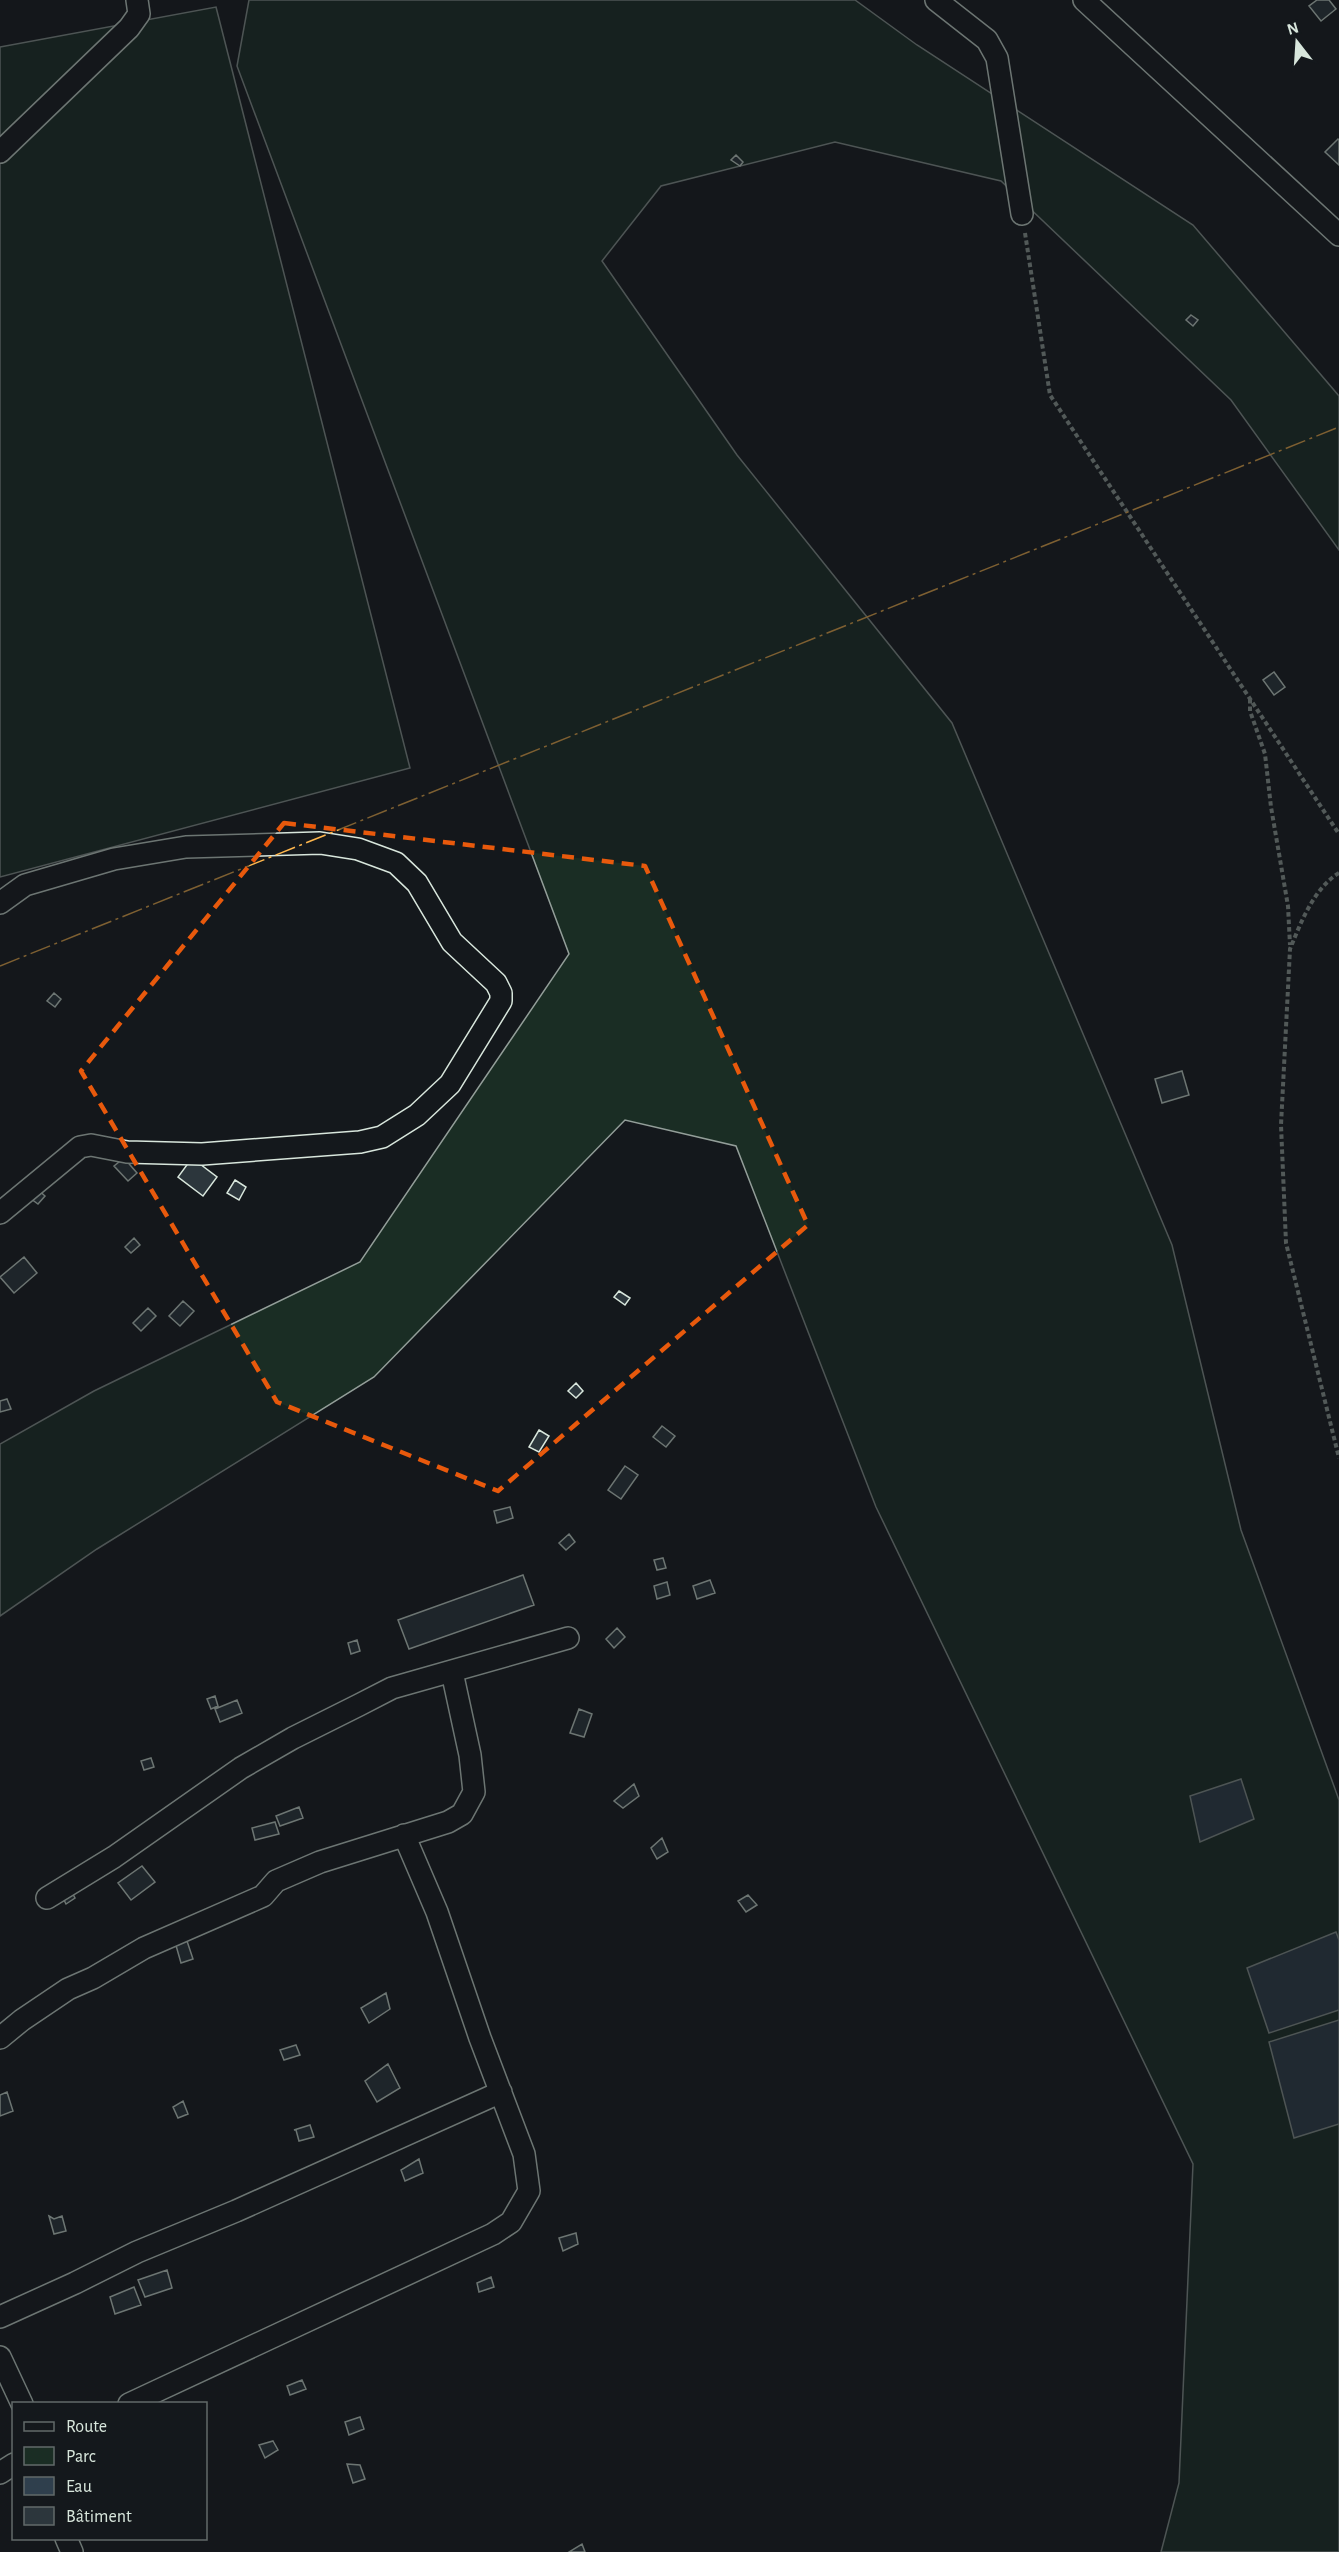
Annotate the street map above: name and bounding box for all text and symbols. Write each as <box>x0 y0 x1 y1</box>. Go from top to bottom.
north arrow <box>1267 12 1327 72</box>
text: N <box>1285 19 1301 38</box>
legend <box>12 2402 207 2540</box>
text: Route <box>66 2418 107 2436</box>
text: Parc <box>66 2448 96 2466</box>
text: Eau <box>66 2478 92 2496</box>
text: Bâtiment <box>66 2508 132 2526</box>

